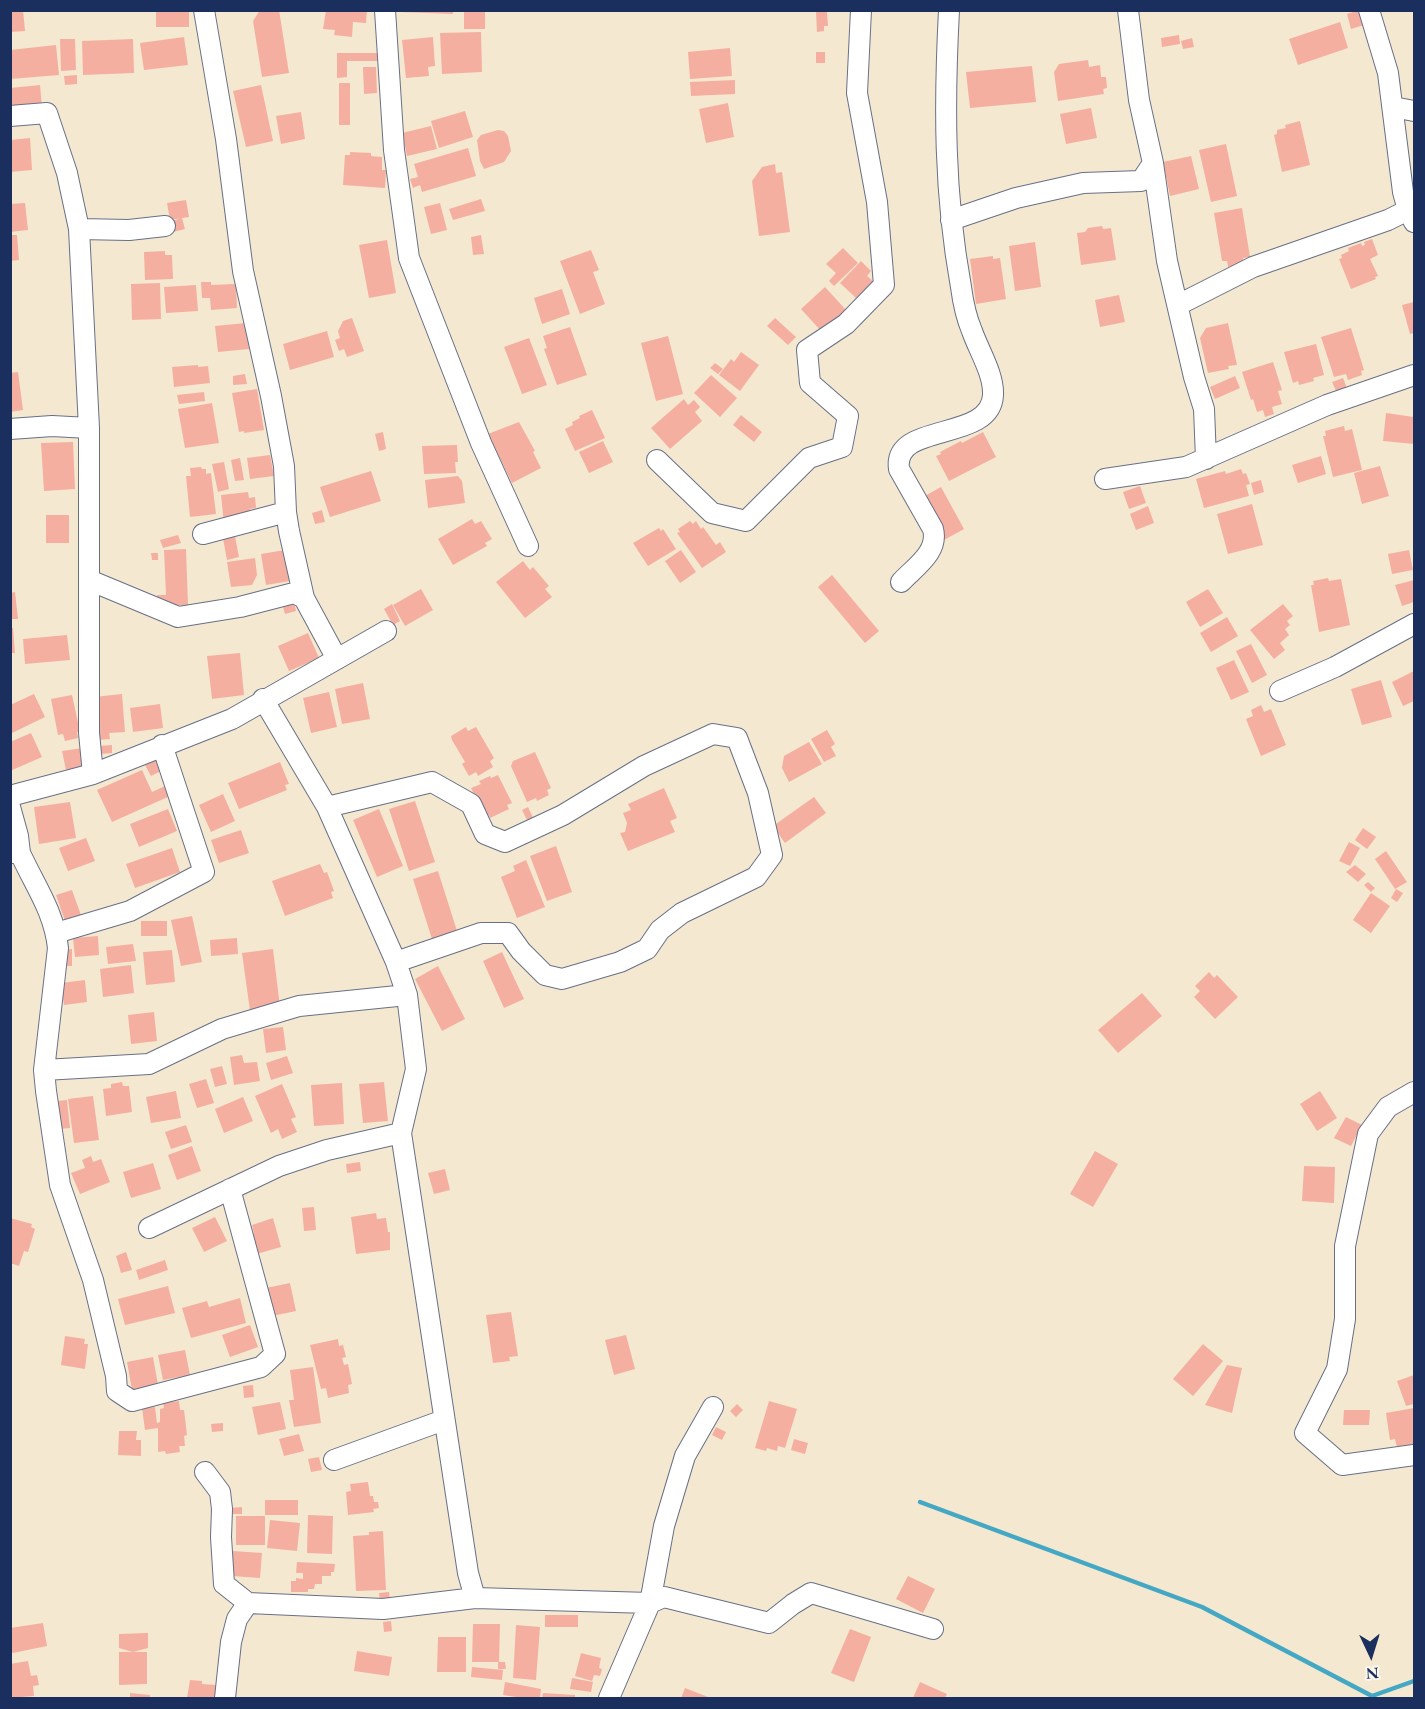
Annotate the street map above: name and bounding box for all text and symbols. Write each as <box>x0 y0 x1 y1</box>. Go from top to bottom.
north arrow <box>1341 1625 1401 1685</box>
text: N <box>1365 1663 1379 1684</box>

